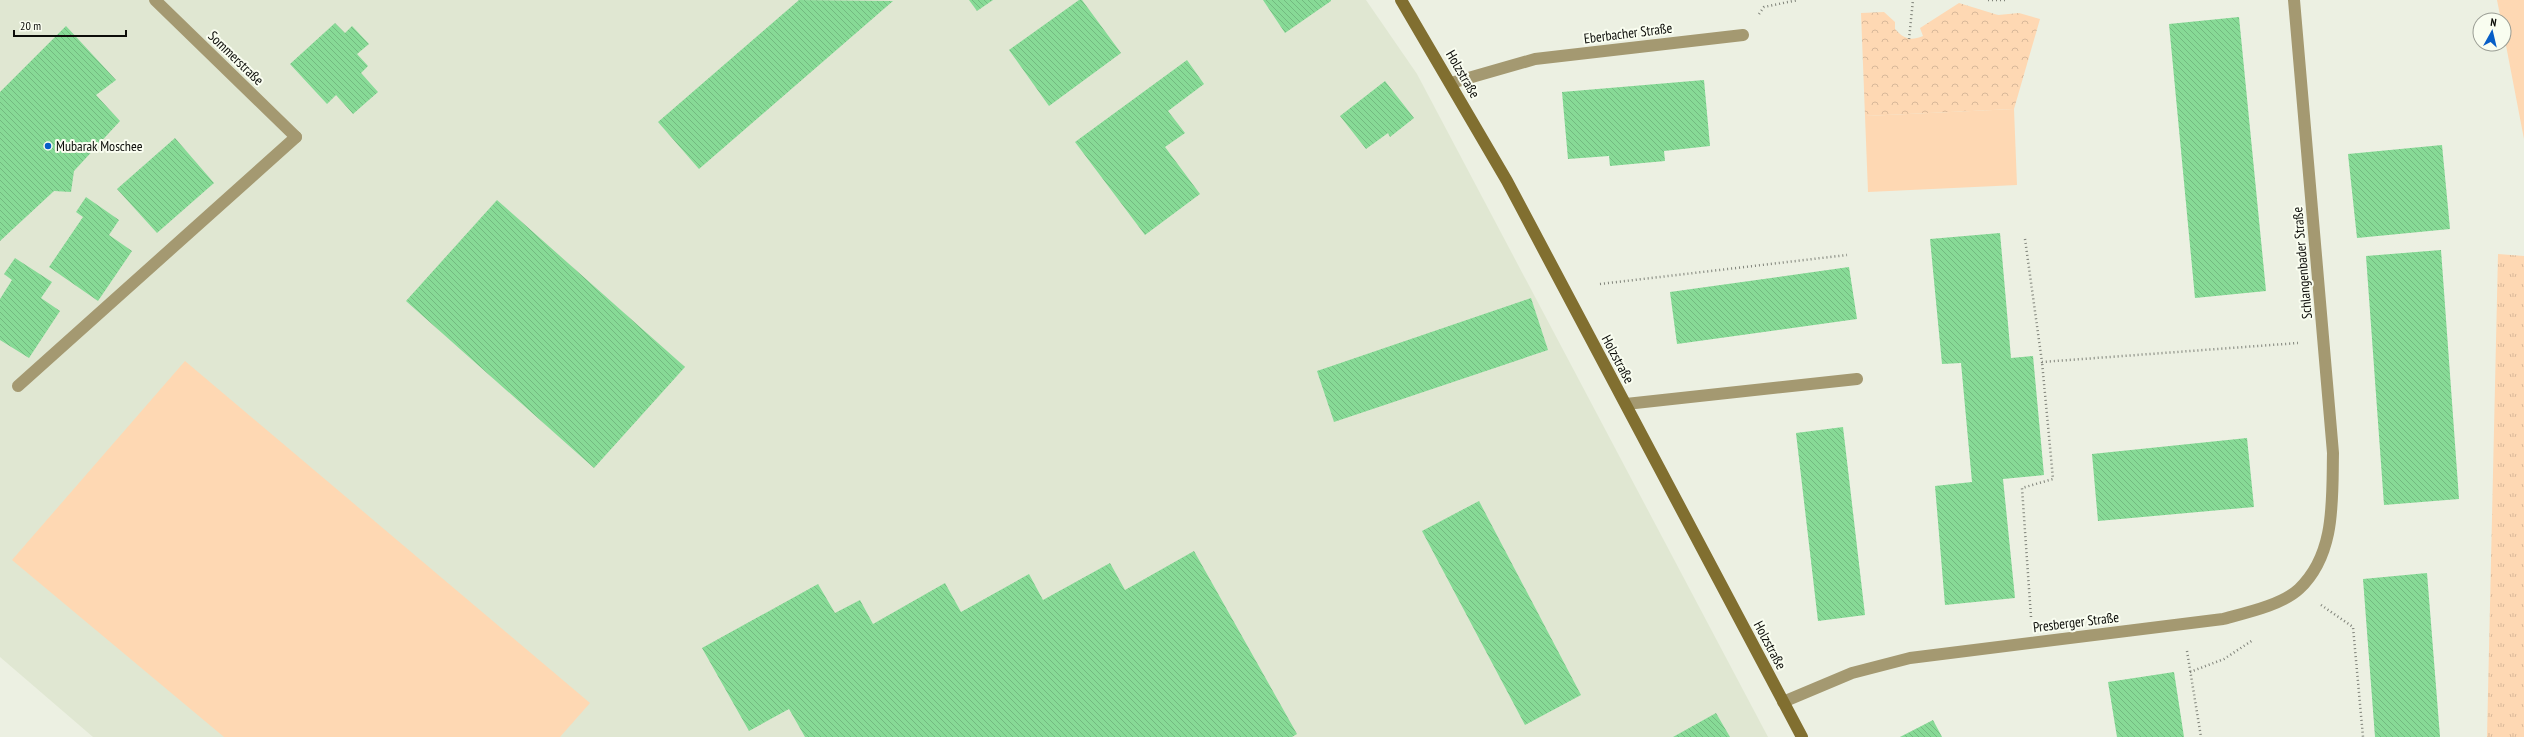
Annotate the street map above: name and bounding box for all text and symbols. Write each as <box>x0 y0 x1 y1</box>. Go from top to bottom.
scale bar <box>14 12 126 38</box>
north arrow <box>2472 12 2512 52</box>
text: N <box>2489 15 2497 29</box>
text: 20 m <box>20 18 41 33</box>
street label: Eberbacher Straße <box>1583 19 1673 47</box>
street label: Sommerstraße <box>204 27 268 89</box>
street label: Holzstraße <box>1442 47 1484 101</box>
place label: Mubarak Moschee <box>56 137 143 155</box>
marker: Mubarak Moschee <box>43 141 53 151</box>
street label: Schlangenbader Straße <box>2288 206 2316 320</box>
street label: Holzstraße <box>1598 332 1638 387</box>
street label: Presberger Straße <box>2032 608 2120 636</box>
street label: Holzstraße <box>1750 618 1790 673</box>

